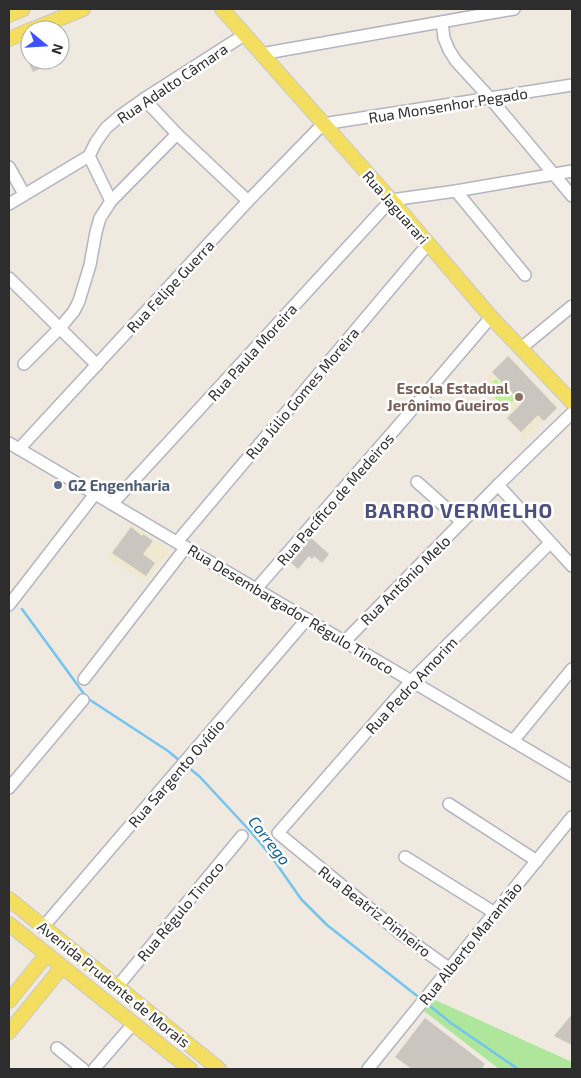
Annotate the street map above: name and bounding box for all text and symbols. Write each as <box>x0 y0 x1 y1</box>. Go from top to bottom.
north arrow <box>20 20 70 70</box>
street label: Rua Adalto Câmara <box>113 39 231 127</box>
text: N <box>48 42 67 57</box>
street label: Rua Monsenhor Pegado <box>367 84 529 126</box>
street label: Rua Jaguarari <box>359 167 433 247</box>
street label: Rua Felipe Guerra <box>123 236 217 336</box>
street label: Rua Paula Moreira <box>204 300 300 404</box>
street label: Rua Júlio Gomes Moreira <box>242 323 362 463</box>
place label: Escola Estadual Jerônimo Gueiros <box>387 379 509 414</box>
marker: Escola Estadual Jerônimo Gueiros <box>513 391 525 403</box>
street label: Rua Pacífico de Medeiros <box>273 429 397 569</box>
place label: G2 Engenharia <box>68 476 170 494</box>
marker: G2 Engenharia <box>52 479 64 491</box>
district label: BARRO VERMELHO <box>365 498 553 522</box>
street label: Rua Antônio Melo <box>356 531 454 629</box>
street label: Rua Desembargador Régulo Tinoco <box>185 540 397 678</box>
street label: Rua Pedro Amorim <box>361 633 461 737</box>
street label: Rua Sargento Ovídio <box>124 715 228 831</box>
water label: Corrego <box>245 812 295 868</box>
street label: Rua Régulo Tinoco <box>133 857 227 965</box>
street label: Rua Beatriz Pinheiro <box>315 862 435 960</box>
street label: Rua Alberto Maranhão <box>415 878 525 1008</box>
street label: Avenida Prudente de Morais <box>34 917 194 1051</box>

